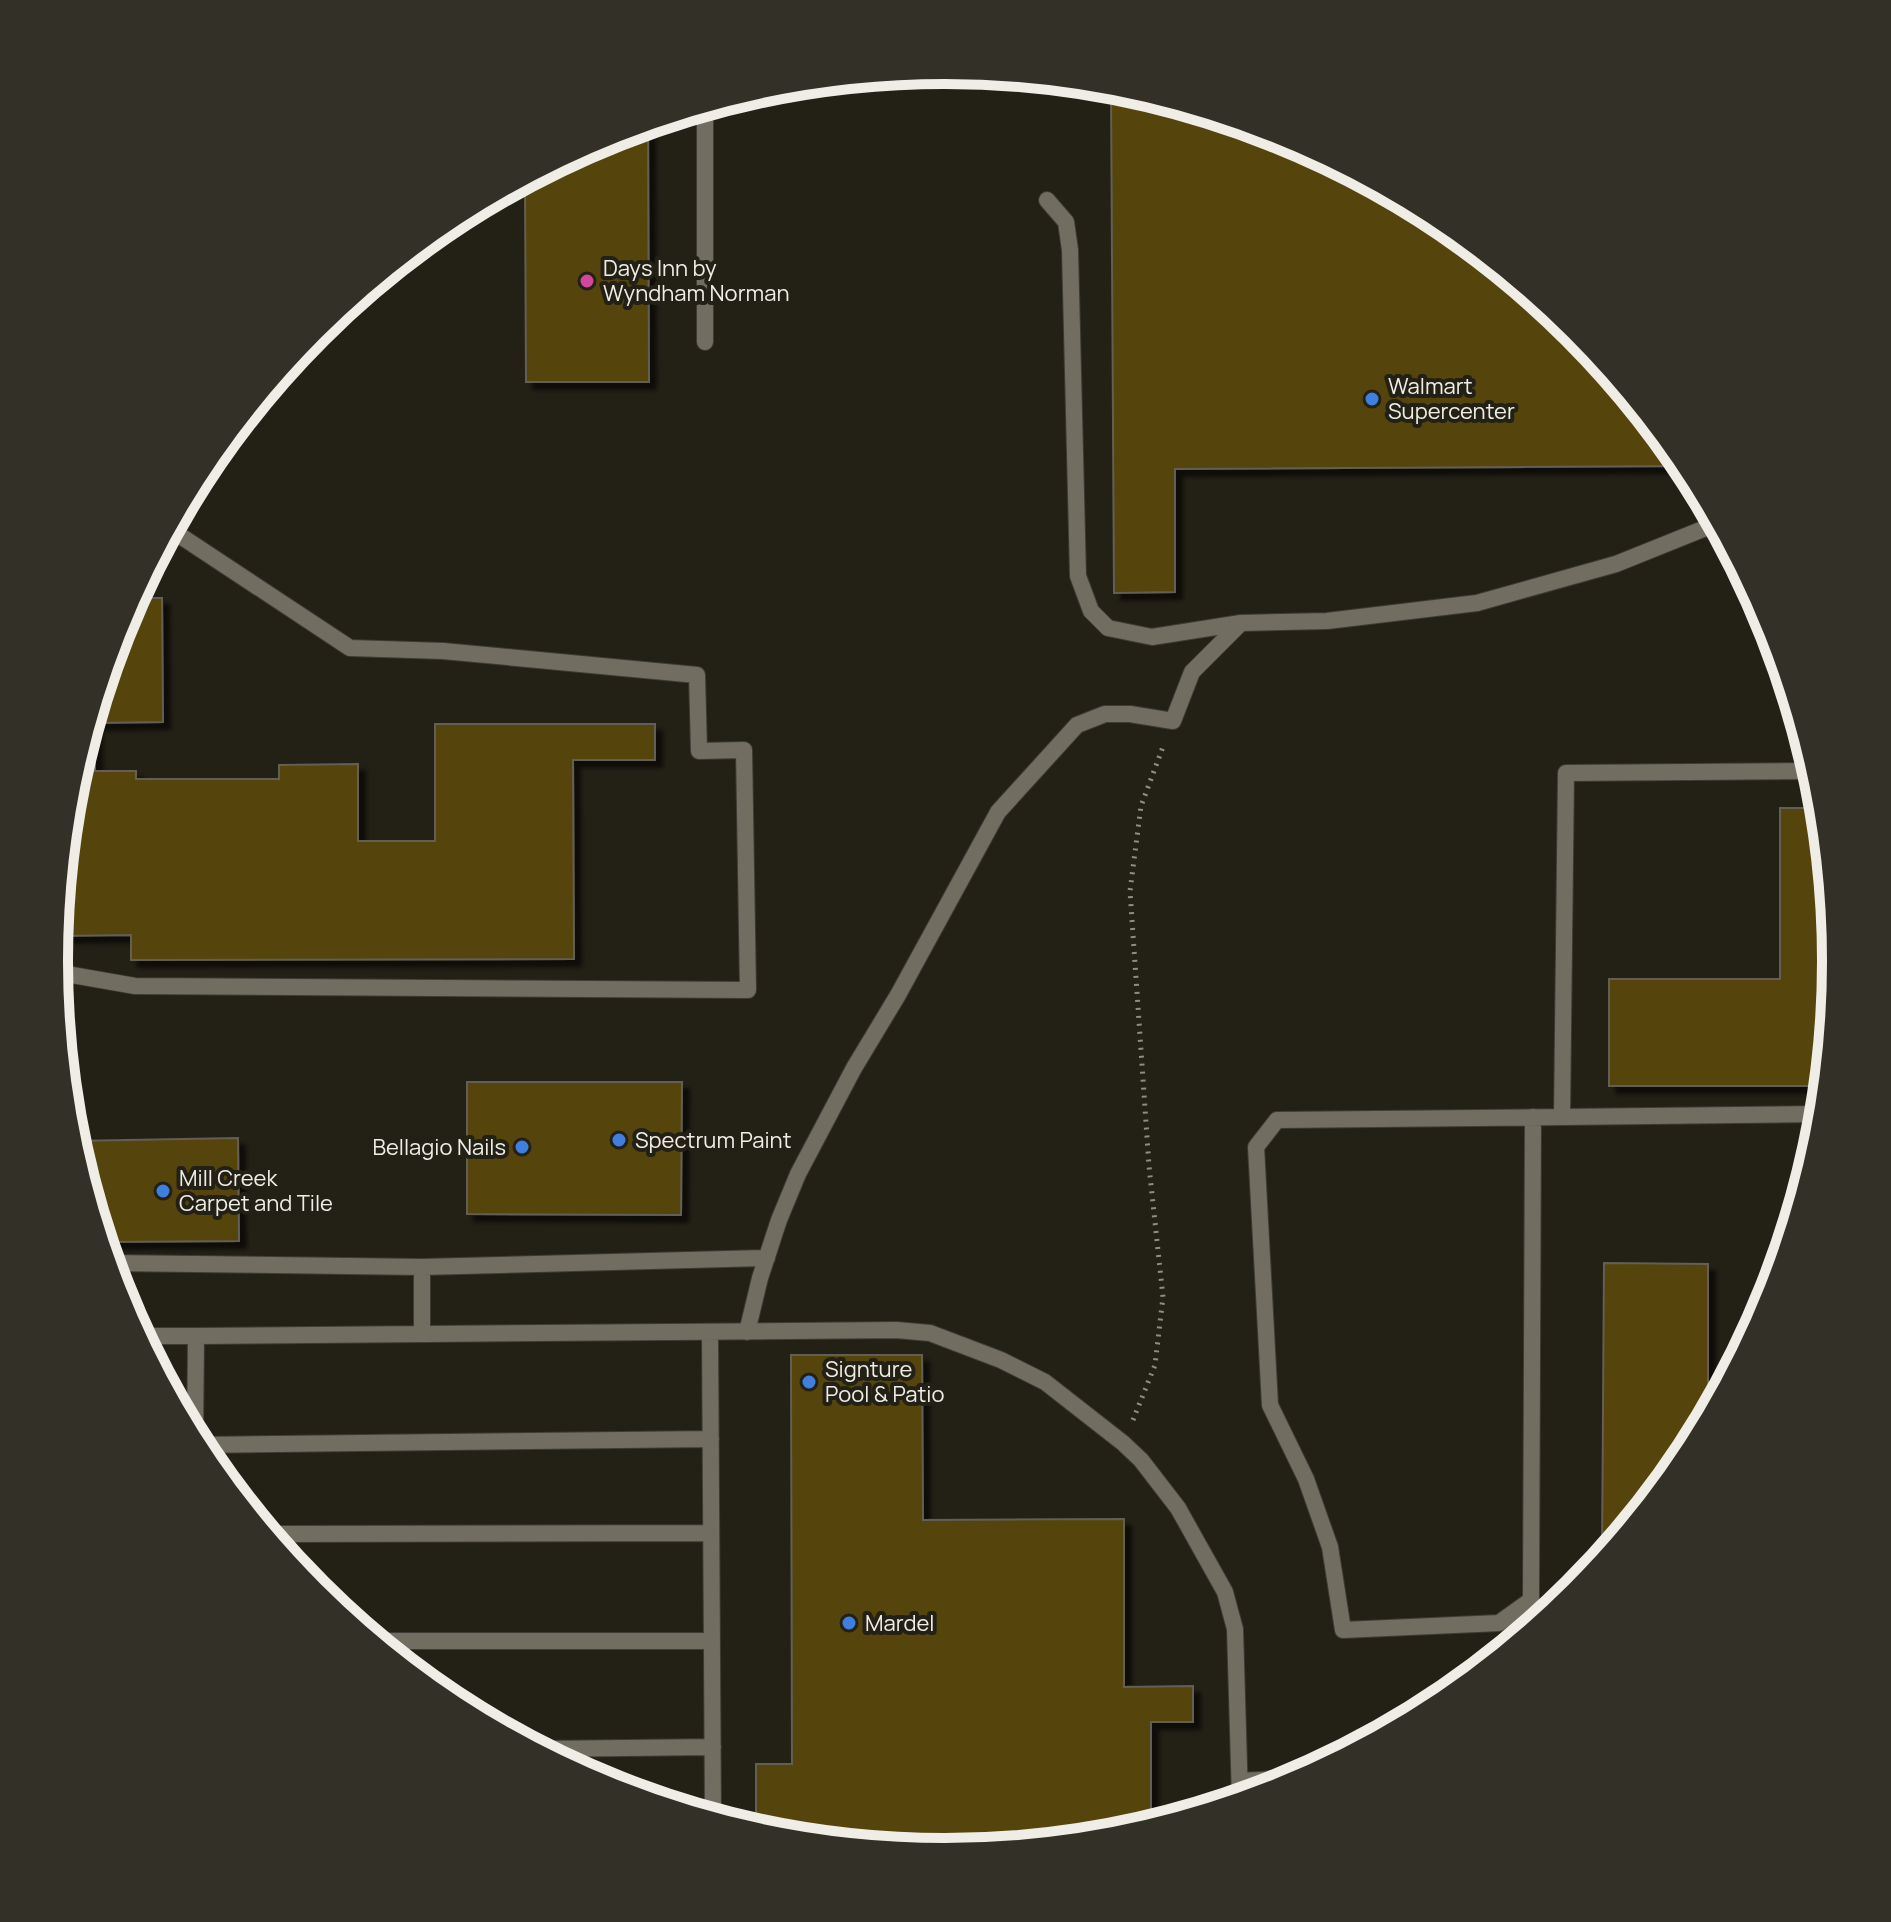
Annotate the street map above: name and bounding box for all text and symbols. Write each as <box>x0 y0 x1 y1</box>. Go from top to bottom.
place label: Days Inn by Wyndham Norman <box>603 253 790 308</box>
marker: Days Inn by Wyndham Norman <box>578 272 596 290</box>
place label: Walmart Supercenter <box>1388 371 1515 426</box>
marker: Walmart Supercenter <box>1363 390 1381 408</box>
place label: Spectrum Paint <box>635 1125 792 1155</box>
marker: Spectrum Paint <box>610 1131 628 1149</box>
place label: Bellagio Nails <box>372 1132 506 1162</box>
marker: Bellagio Nails <box>513 1138 531 1156</box>
place label: Mill Creek Carpet and Tile <box>179 1163 333 1218</box>
marker: Mill Creek Carpet and Tile <box>154 1182 172 1200</box>
place label: Signture Pool & Patio <box>825 1354 944 1409</box>
marker: Signture Pool & Patio <box>800 1373 818 1391</box>
place label: Mardel <box>865 1608 934 1638</box>
marker: Mardel <box>840 1614 858 1632</box>

